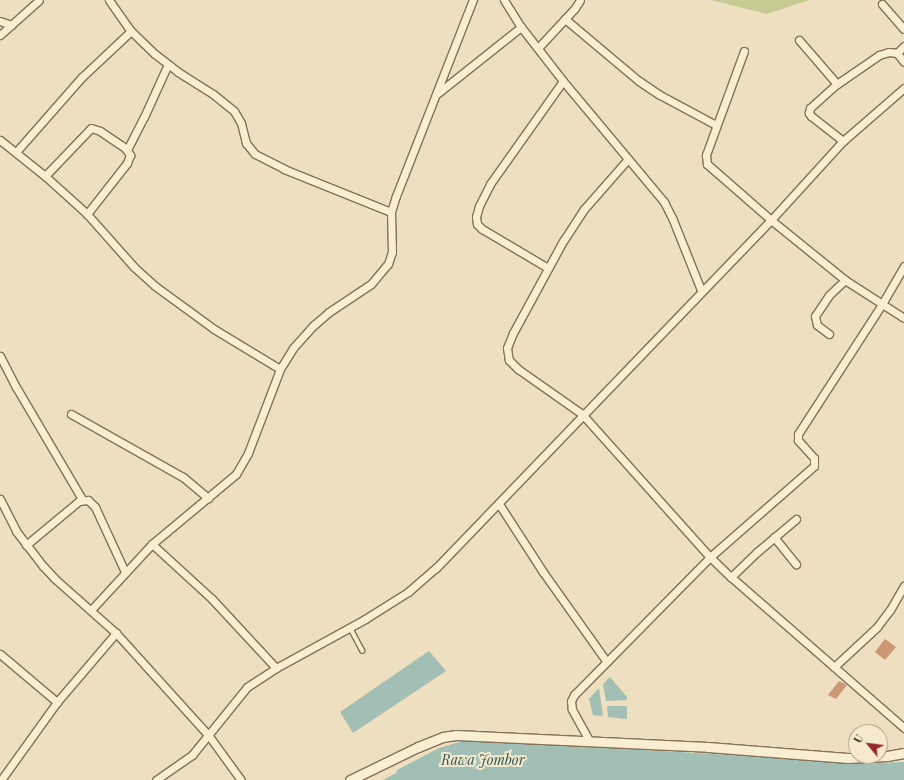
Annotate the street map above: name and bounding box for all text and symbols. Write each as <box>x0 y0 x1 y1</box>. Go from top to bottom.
north arrow <box>848 724 888 764</box>
text: U <box>850 731 866 745</box>
water label: Rawa Jombor <box>441 752 525 768</box>

